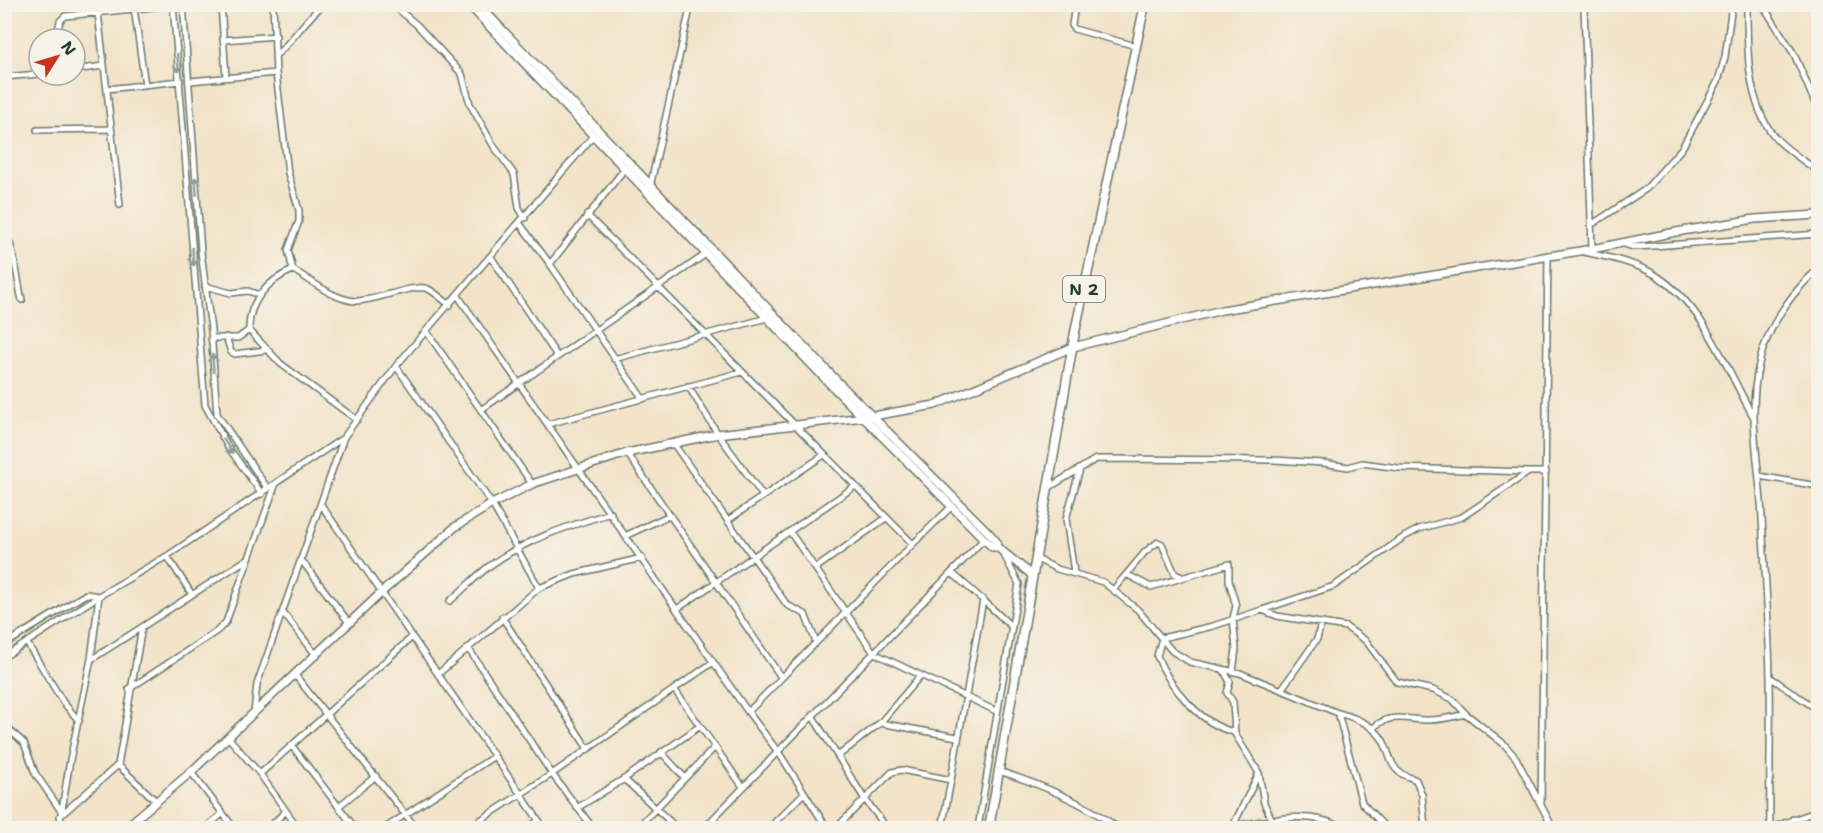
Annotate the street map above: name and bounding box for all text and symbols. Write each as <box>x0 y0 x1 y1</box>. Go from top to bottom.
north arrow <box>27 27 87 87</box>
text: N <box>56 37 81 60</box>
one-way arrow <box>173 52 184 72</box>
one-way arrow <box>190 177 201 197</box>
one-way arrow <box>188 247 199 267</box>
road number: N 2 <box>1063 276 1105 302</box>
one-way arrow <box>207 354 218 374</box>
one-way arrow <box>222 437 234 454</box>

